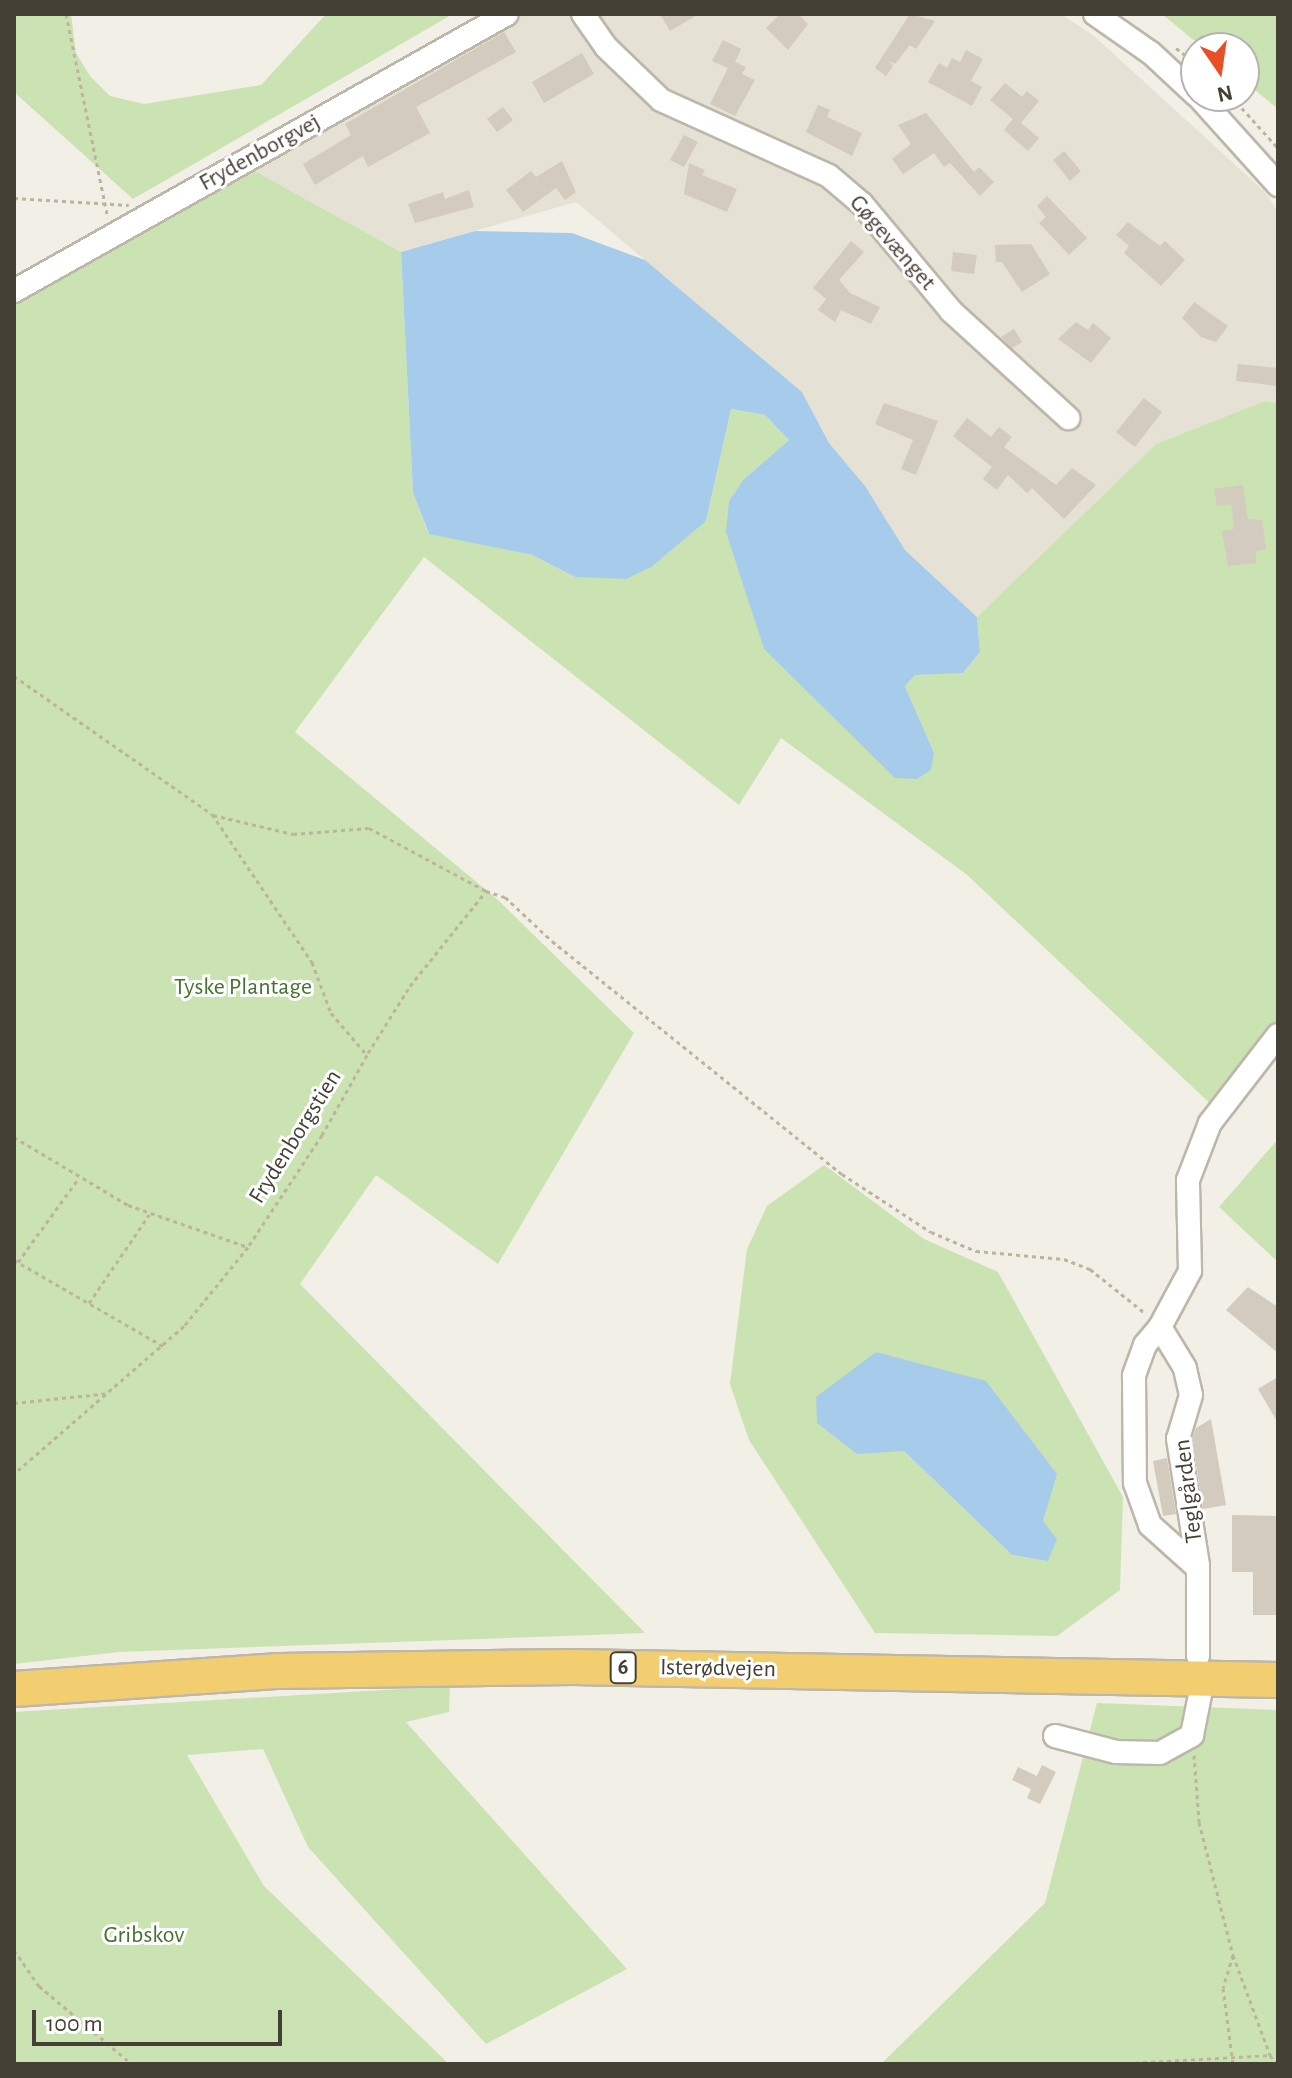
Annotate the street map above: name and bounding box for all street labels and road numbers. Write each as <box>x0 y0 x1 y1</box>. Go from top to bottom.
street label: Frydenborgvej <box>194 108 326 198</box>
street label: Gøgevænget <box>843 189 941 297</box>
street label: Frydenborgstien <box>243 1065 349 1209</box>
street label: Teglgården <box>1168 1437 1210 1545</box>
road number: 6 <box>609 1650 637 1686</box>
street label: Isterødvejen <box>660 1654 776 1684</box>

